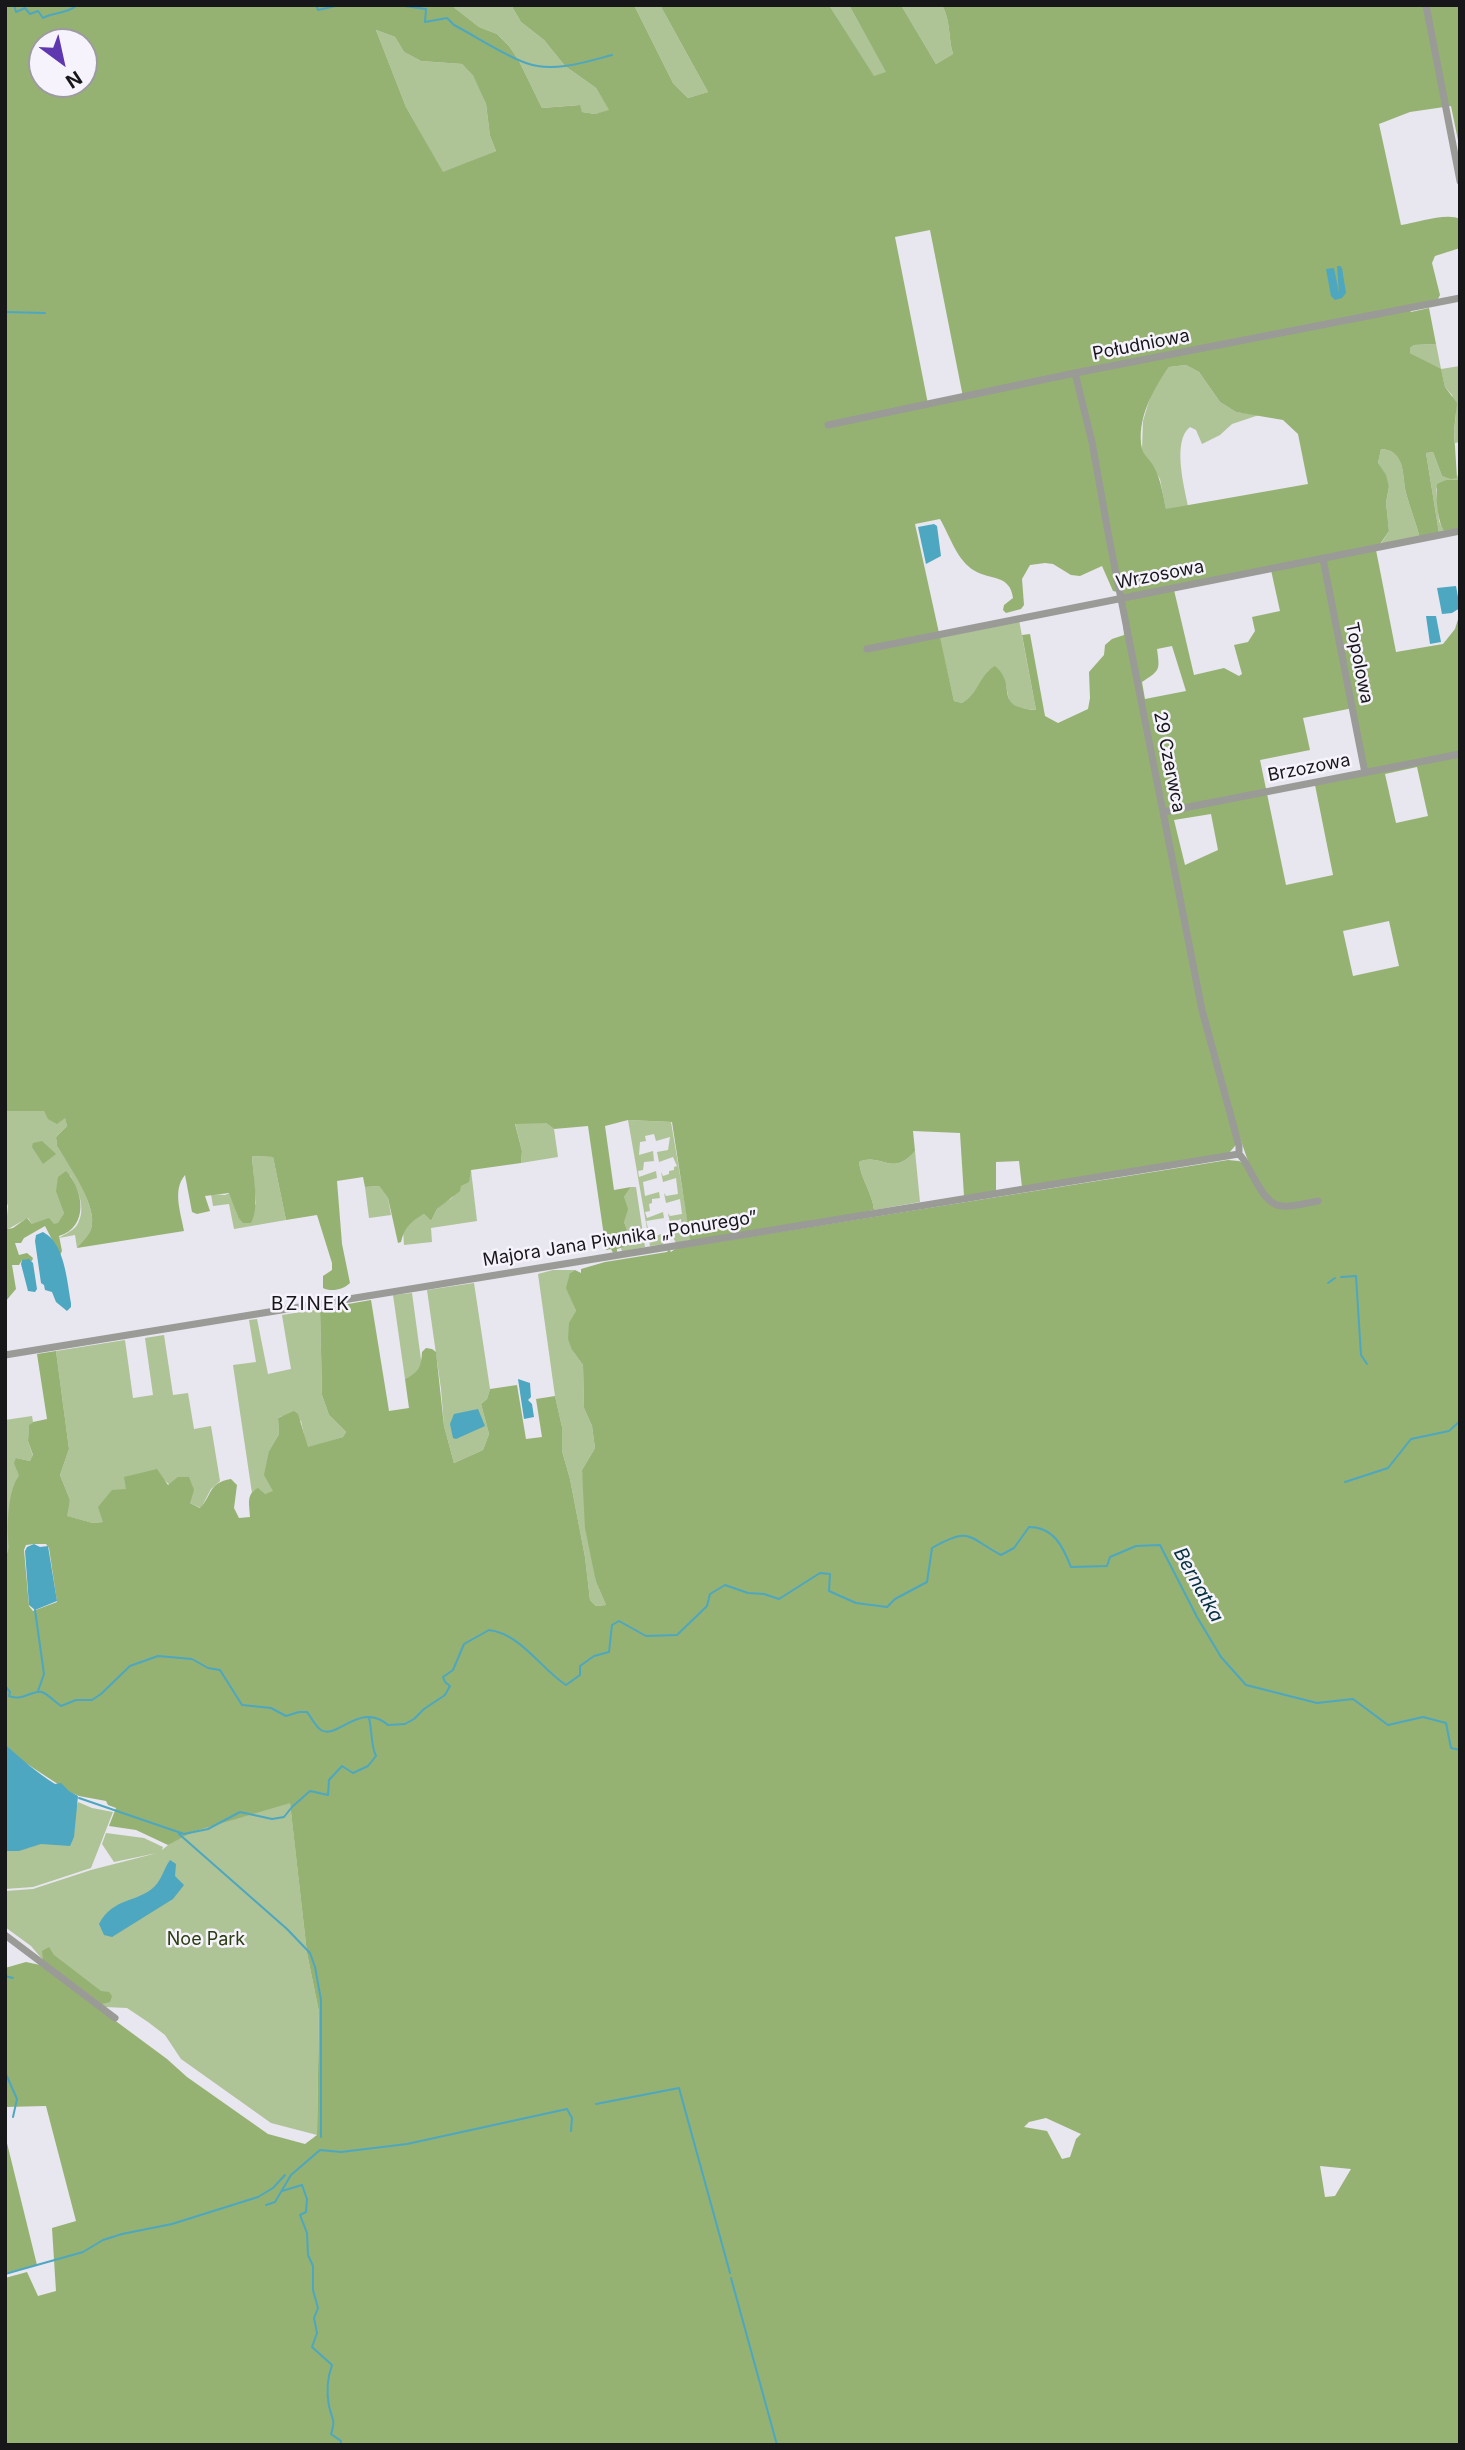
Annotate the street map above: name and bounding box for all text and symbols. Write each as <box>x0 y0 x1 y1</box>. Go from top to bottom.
north arrow <box>28 28 98 98</box>
text: N <box>61 66 86 93</box>
street label: Południowa <box>1091 325 1191 365</box>
street label: Wrzosowa <box>1114 556 1206 594</box>
street label: Topolowa <box>1341 620 1377 706</box>
street label: 29 Czerwca <box>1149 710 1189 814</box>
street label: Brzozowa <box>1266 749 1352 787</box>
street label: Majora Jana Piwnika „Ponurego” <box>481 1207 759 1271</box>
district label: BZINEK <box>272 1293 350 1315</box>
water label: Bernatka <box>1168 1544 1228 1626</box>
park label: Noe Park <box>167 1929 245 1951</box>

